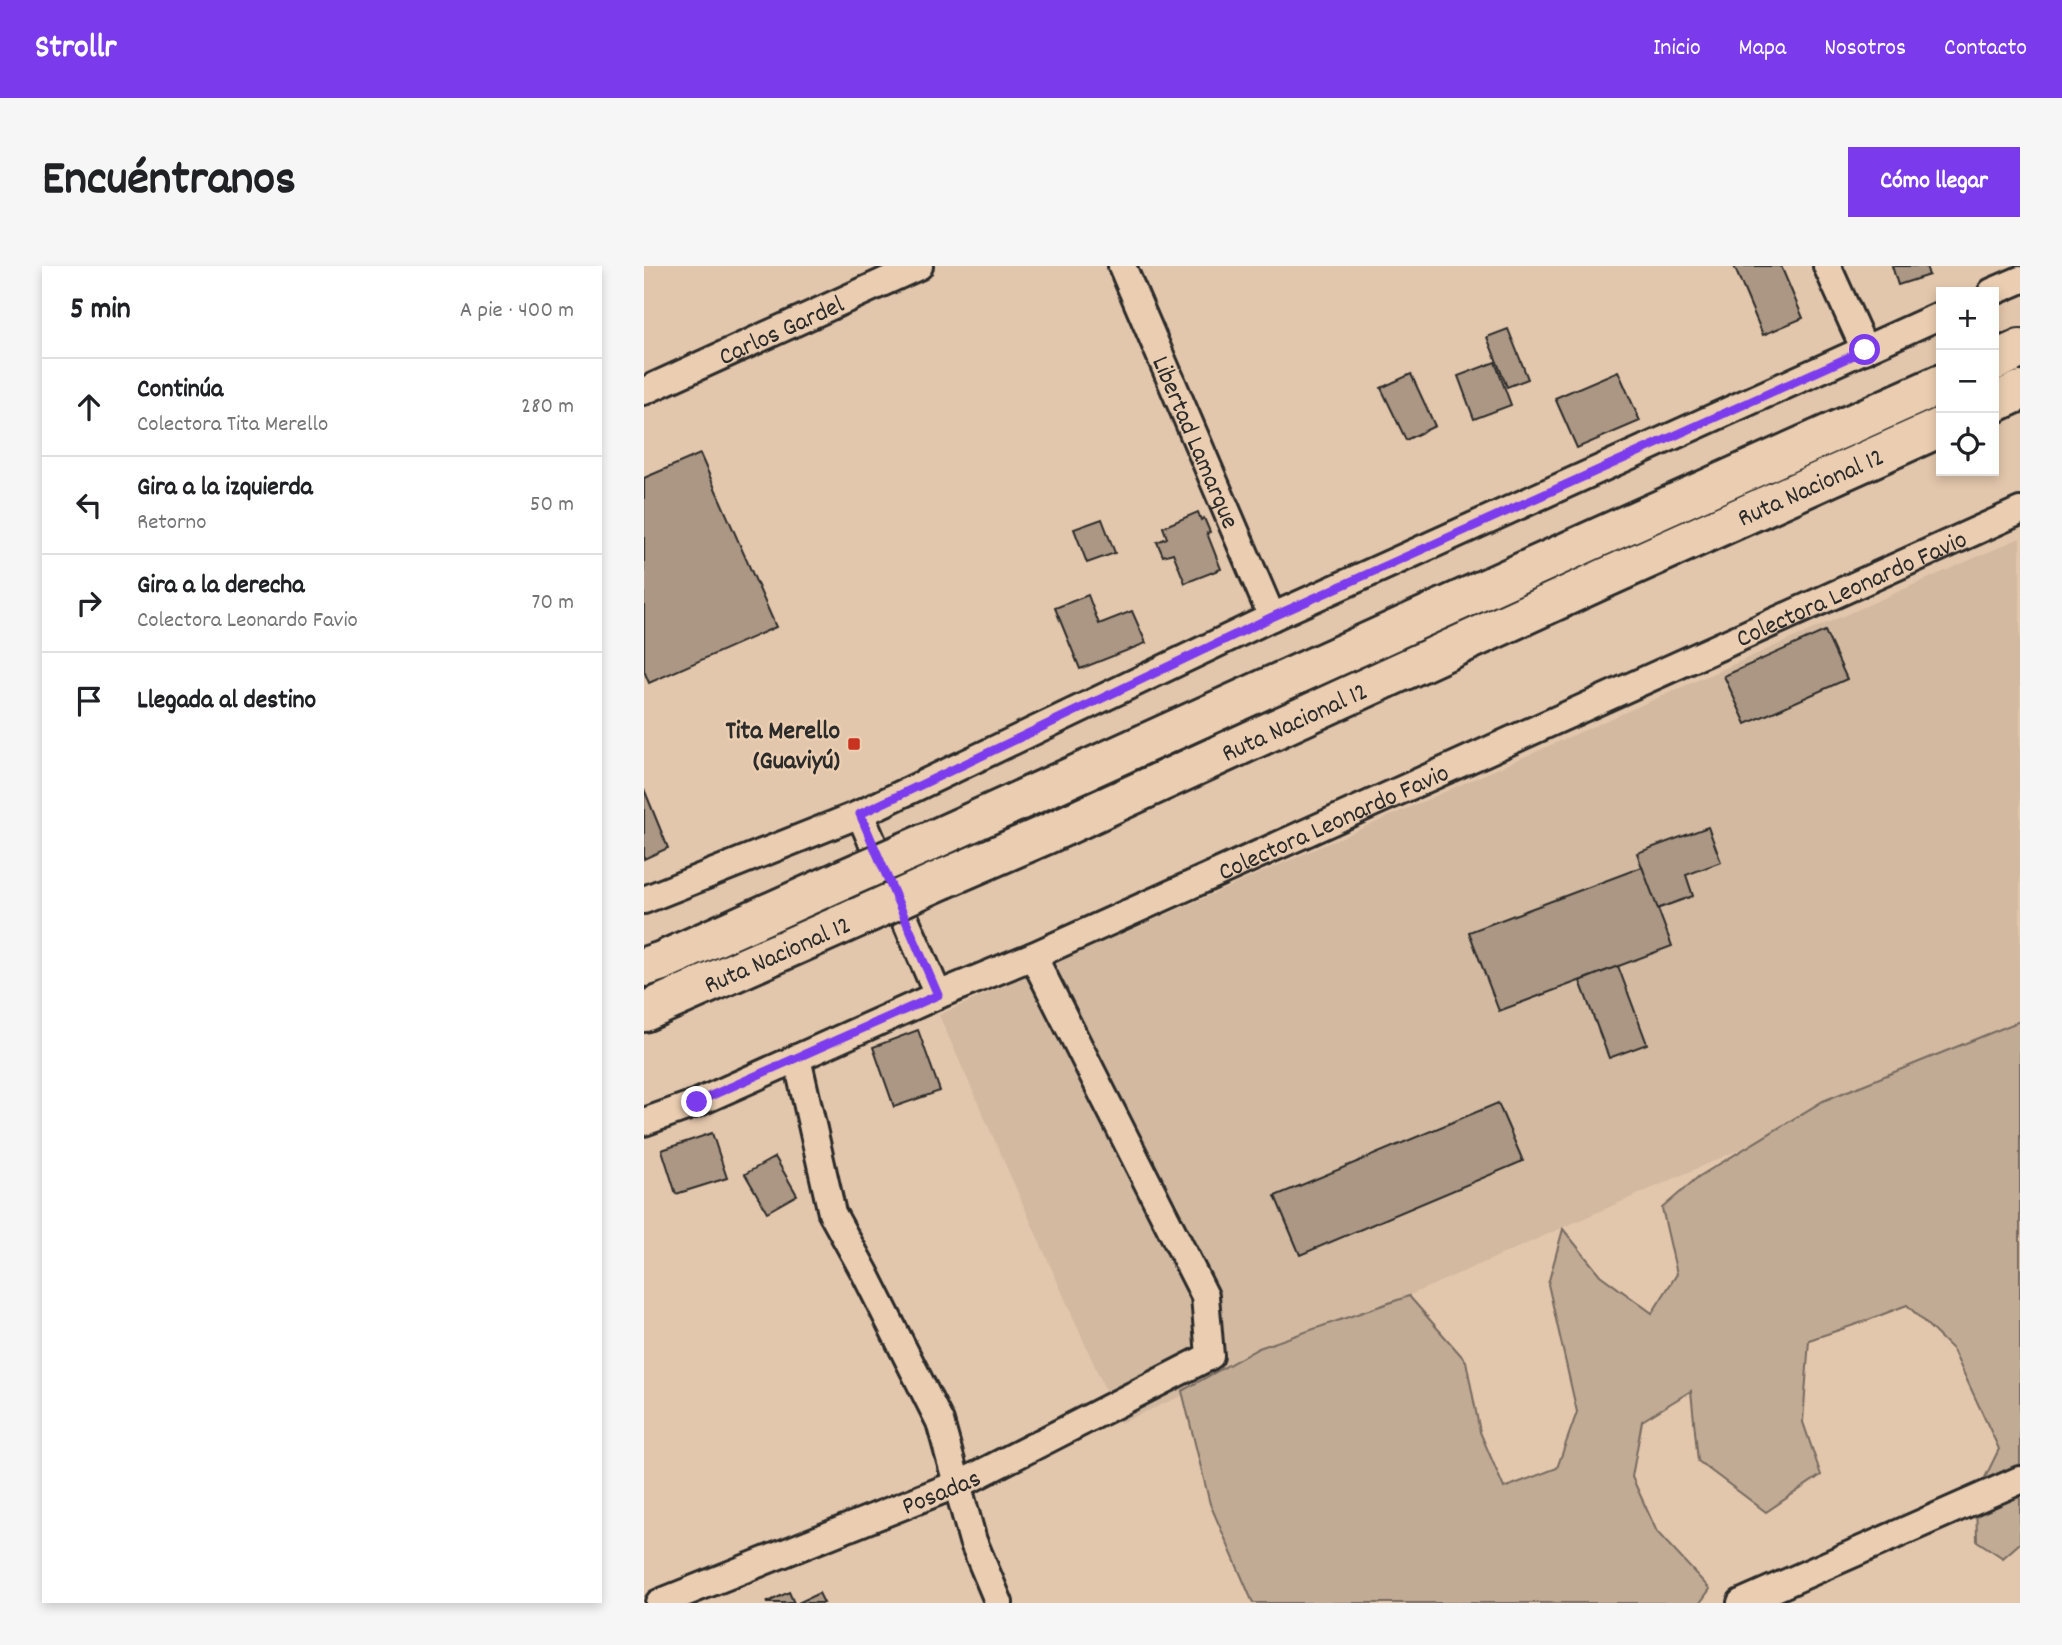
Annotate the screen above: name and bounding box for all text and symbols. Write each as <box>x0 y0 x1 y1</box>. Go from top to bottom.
text: Strollr <box>35 26 117 73</box>
text: Inicio <box>1653 32 1701 66</box>
text: Mapa <box>1739 32 1786 66</box>
text: Nosotros <box>1824 32 1906 66</box>
text: Contacto <box>1944 32 2027 66</box>
text: Encuéntranos <box>42 147 296 217</box>
button: Cómo llegar <box>1848 147 2020 217</box>
street label: Carlos Gardel <box>713 287 851 377</box>
map controls <box>1936 287 1999 476</box>
button: + <box>1936 287 1999 350</box>
text: 5 min <box>70 290 131 333</box>
text: A pie · 400 m <box>460 295 574 328</box>
route start <box>1849 334 1880 365</box>
button: − <box>1936 350 1999 413</box>
street label: Libertad Lamarque <box>1141 351 1247 535</box>
text: Continúa <box>137 372 223 409</box>
icon: ahead <box>70 388 108 426</box>
text: 280 m <box>521 391 574 424</box>
text: Colectora Tita Merello <box>137 409 328 442</box>
button: locate <box>1936 413 1999 476</box>
street label: Ruta Nacional 12 <box>1732 440 1891 538</box>
text: Gira a la izquierda <box>137 470 313 507</box>
icon: left <box>70 486 108 524</box>
text: 50 m <box>530 489 574 522</box>
text: Retorno <box>137 507 206 540</box>
street label: Colectora Leonardo Favio <box>1731 522 1974 659</box>
text: Gira a la derecha <box>137 568 304 605</box>
icon: right <box>70 584 108 622</box>
text: 70 m <box>532 587 574 620</box>
text: Colectora Leonardo Favio <box>137 605 358 638</box>
street label: Ruta Nacional 12 <box>1216 674 1374 773</box>
icon: arrive <box>70 682 108 720</box>
text: Llegada al destino <box>137 683 316 720</box>
place label: Tita Merello (Guaviyú) <box>725 714 840 781</box>
marker: Tita Merello (Guaviyú) <box>846 736 862 752</box>
street label: Colectora Leonardo Favio <box>1213 756 1456 892</box>
street label: Ruta Nacional 12 <box>699 908 857 1005</box>
route end <box>681 1086 712 1117</box>
street label: Posadas <box>897 1461 988 1526</box>

